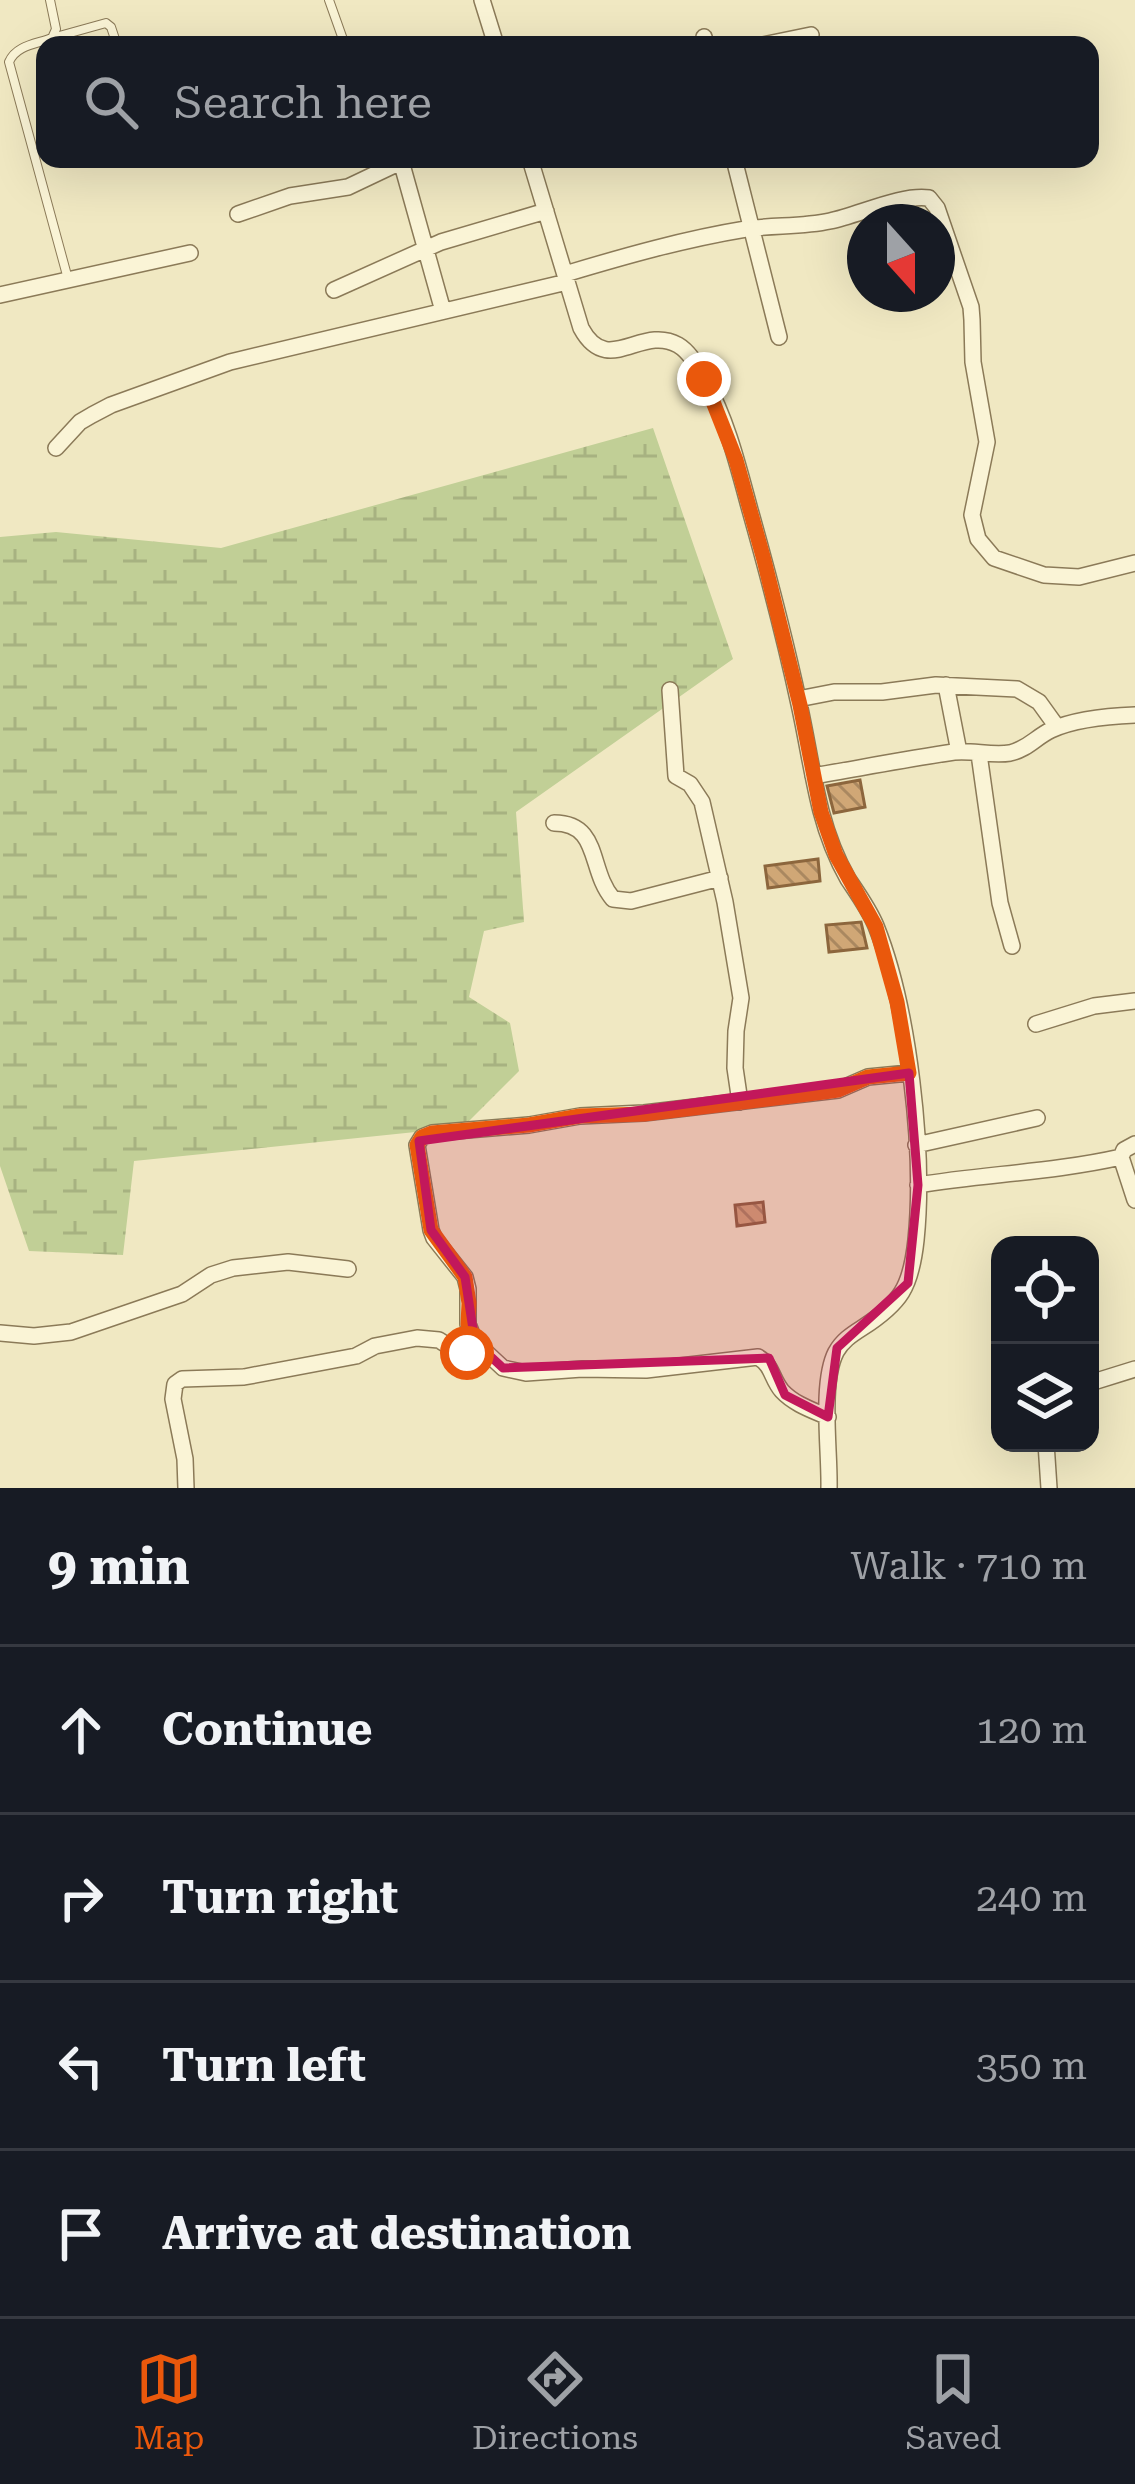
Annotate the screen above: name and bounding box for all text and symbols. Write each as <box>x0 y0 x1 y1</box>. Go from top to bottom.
search box <box>36 36 1099 168</box>
icon: search <box>78 69 144 135</box>
text: Search here <box>174 76 432 129</box>
north arrow <box>847 204 955 312</box>
route end <box>677 352 731 406</box>
map controls <box>991 1236 1099 1452</box>
button: locate <box>991 1236 1099 1344</box>
route start <box>440 1326 494 1380</box>
button: layers <box>991 1344 1099 1452</box>
text: 9 min <box>48 1537 190 1596</box>
text: Walk · 710 m <box>851 1543 1087 1589</box>
icon: ahead <box>48 1697 114 1763</box>
text: Continue <box>162 1703 373 1756</box>
text: 120 m <box>976 1707 1087 1753</box>
icon: right <box>48 1865 114 1931</box>
text: Turn right <box>162 1871 398 1924</box>
text: 240 m <box>976 1875 1087 1921</box>
icon: left <box>48 2033 114 2099</box>
text: Turn left <box>162 2039 366 2092</box>
text: 350 m <box>976 2043 1087 2089</box>
icon: arrive <box>48 2201 114 2267</box>
text: Arrive at destination <box>162 2207 631 2260</box>
tab: Map <box>134 2346 204 2457</box>
tab: Directions <box>472 2346 638 2457</box>
tab: Saved <box>906 2346 1001 2457</box>

